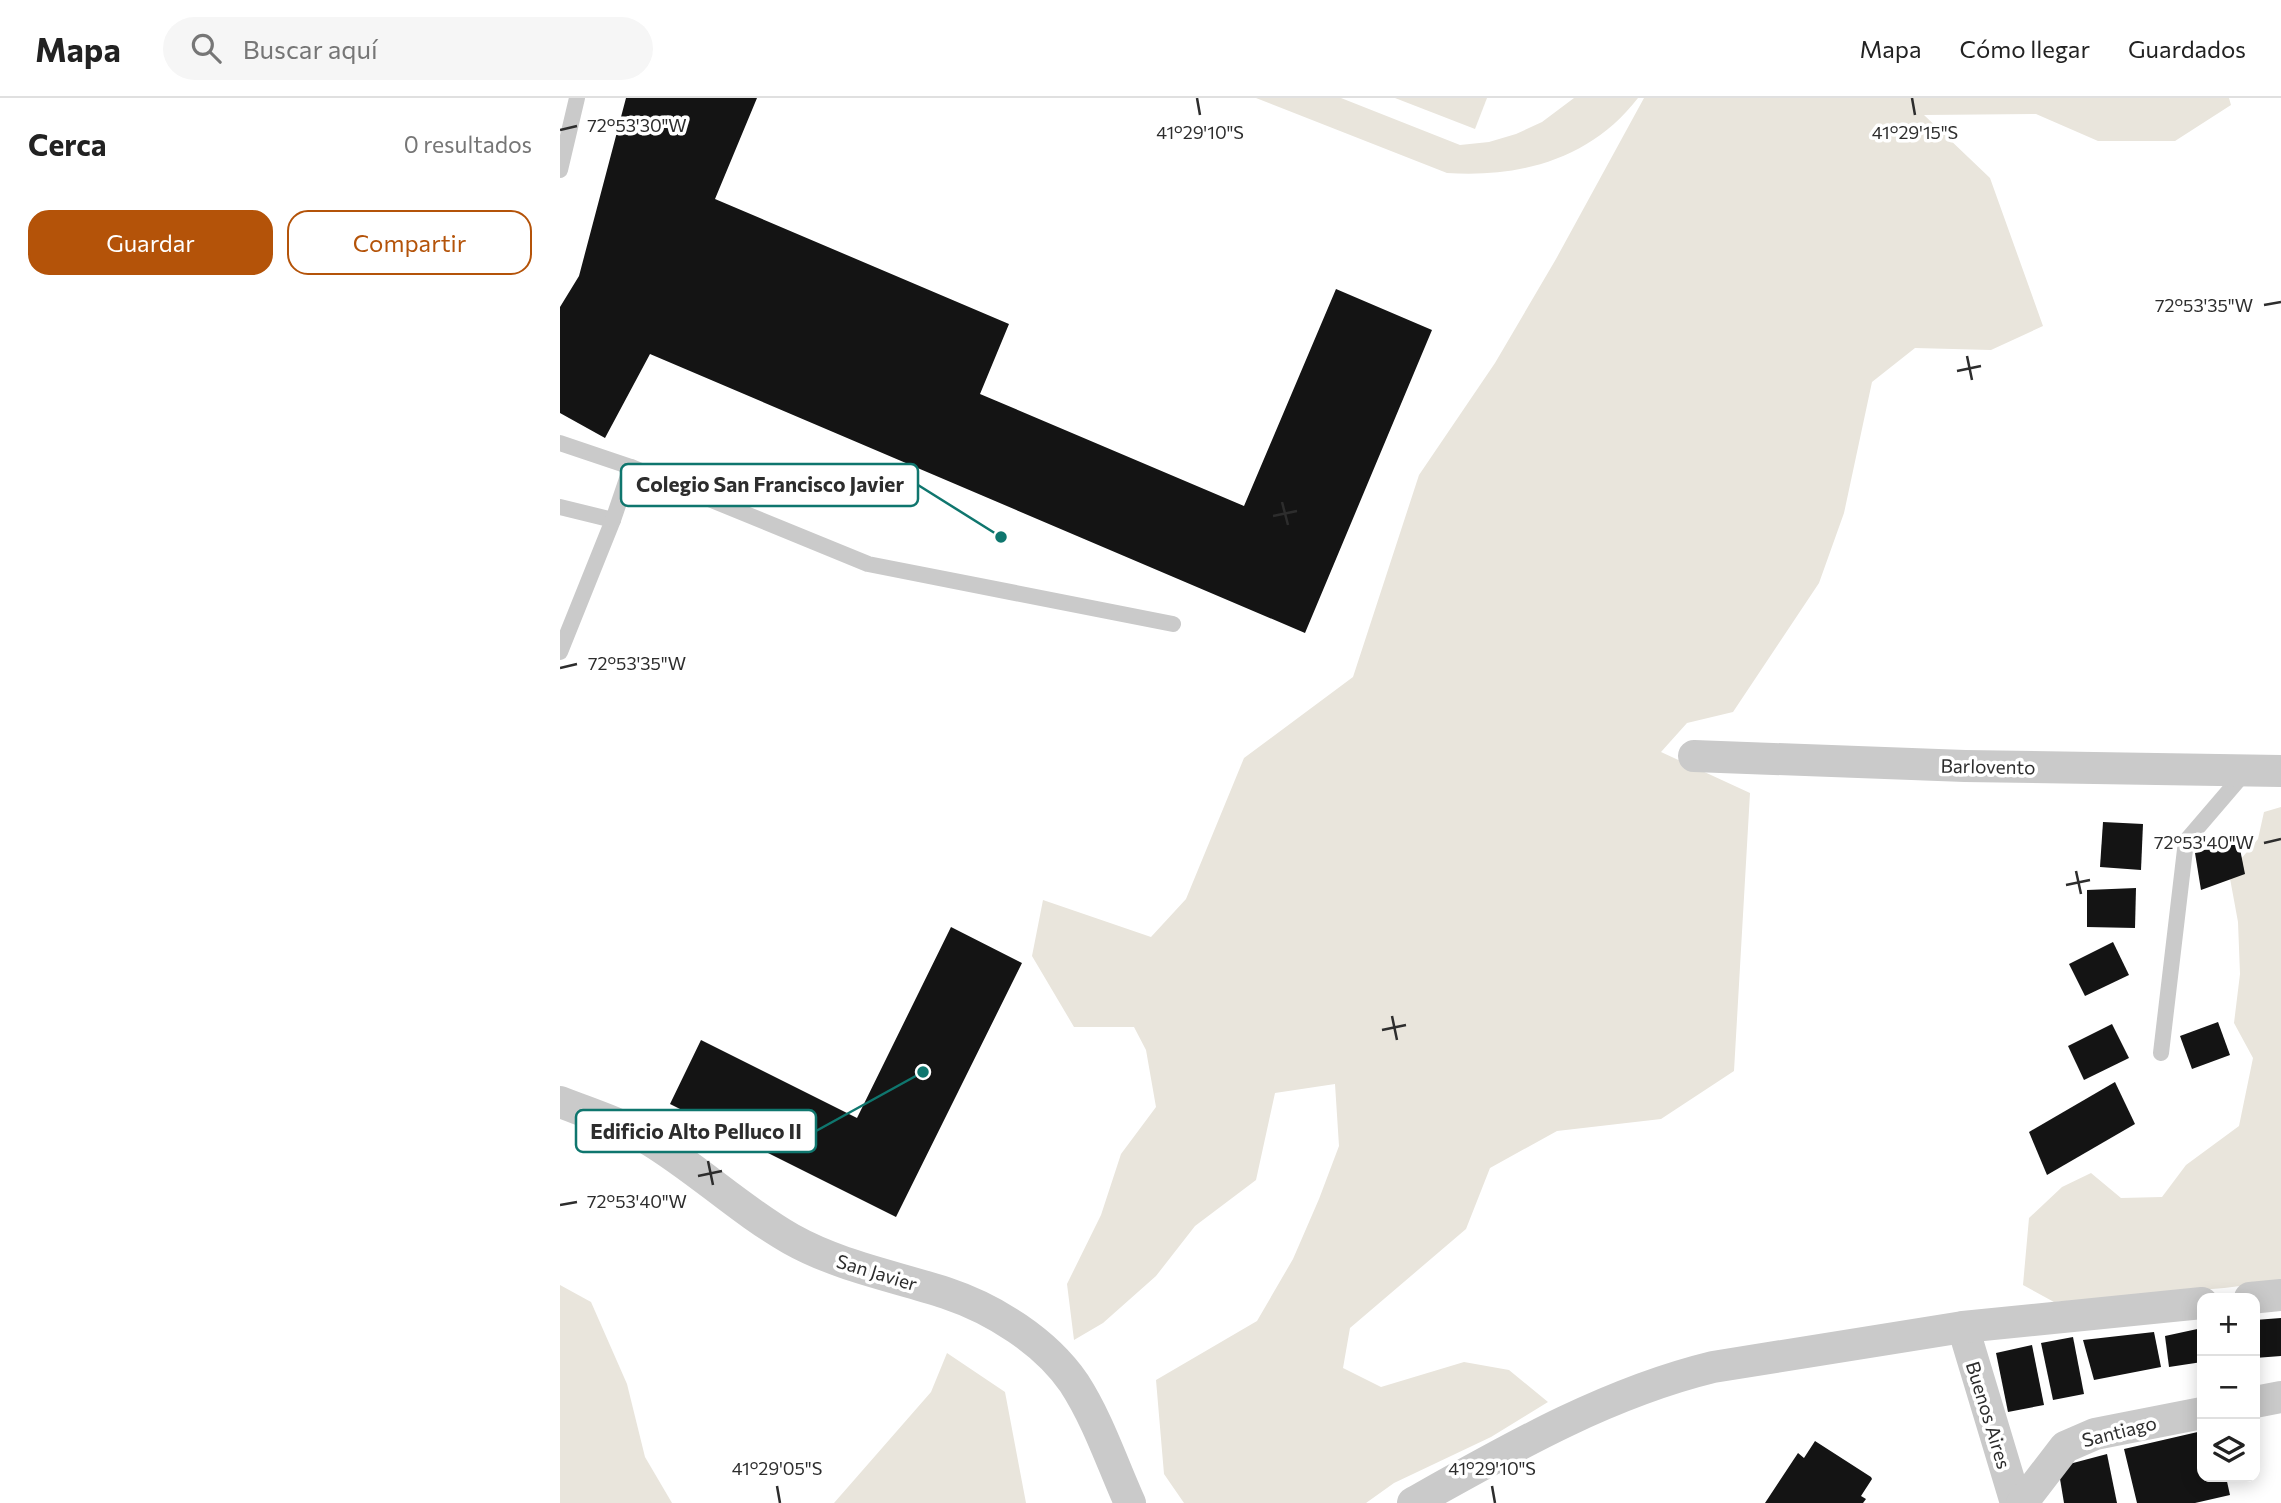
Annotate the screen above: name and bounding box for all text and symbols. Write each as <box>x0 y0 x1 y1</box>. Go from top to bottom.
search box <box>163 17 653 80</box>
text: Mapa <box>35 28 121 69</box>
icon: search <box>187 29 225 67</box>
text: Buscar aquí <box>243 33 378 64</box>
text: Mapa <box>1859 34 1922 63</box>
text: Cómo llegar <box>1960 34 2090 63</box>
text: Guardados <box>2128 34 2246 63</box>
text: 72°53'30"W <box>587 114 687 136</box>
text: 41°29'10"S <box>1156 121 1244 143</box>
text: 41°29'15"S <box>1872 121 1958 143</box>
text: Cerca <box>28 125 107 162</box>
text: 0 resultados <box>404 130 532 158</box>
button: Guardar <box>28 210 273 275</box>
button: Compartir <box>287 210 532 275</box>
text: 72°53'35"W <box>2155 294 2253 316</box>
callout: Colegio San Francisco Javier <box>621 464 918 506</box>
text: Colegio San Francisco Javier <box>636 471 904 496</box>
text: 72°53'35"W <box>588 652 686 674</box>
street label: Barlovento <box>1940 754 2036 778</box>
text: 72°53'40"W <box>2154 831 2254 853</box>
callout: Edificio Alto Pelluco II <box>576 1110 816 1152</box>
text: Edificio Alto Pelluco II <box>590 1118 802 1143</box>
text: 72°53'40"W <box>587 1190 687 1212</box>
street label: San Javier <box>834 1249 920 1295</box>
map controls <box>2197 1293 2260 1482</box>
button: + <box>2197 1293 2260 1356</box>
button: − <box>2197 1356 2260 1419</box>
street label: Buenos Aires <box>1962 1358 2016 1472</box>
street label: Santiago <box>2079 1411 2159 1451</box>
button: layers <box>2197 1419 2260 1482</box>
text: 41°29'05"S <box>732 1457 822 1479</box>
text: 41°29'10"S <box>1448 1457 1536 1479</box>

